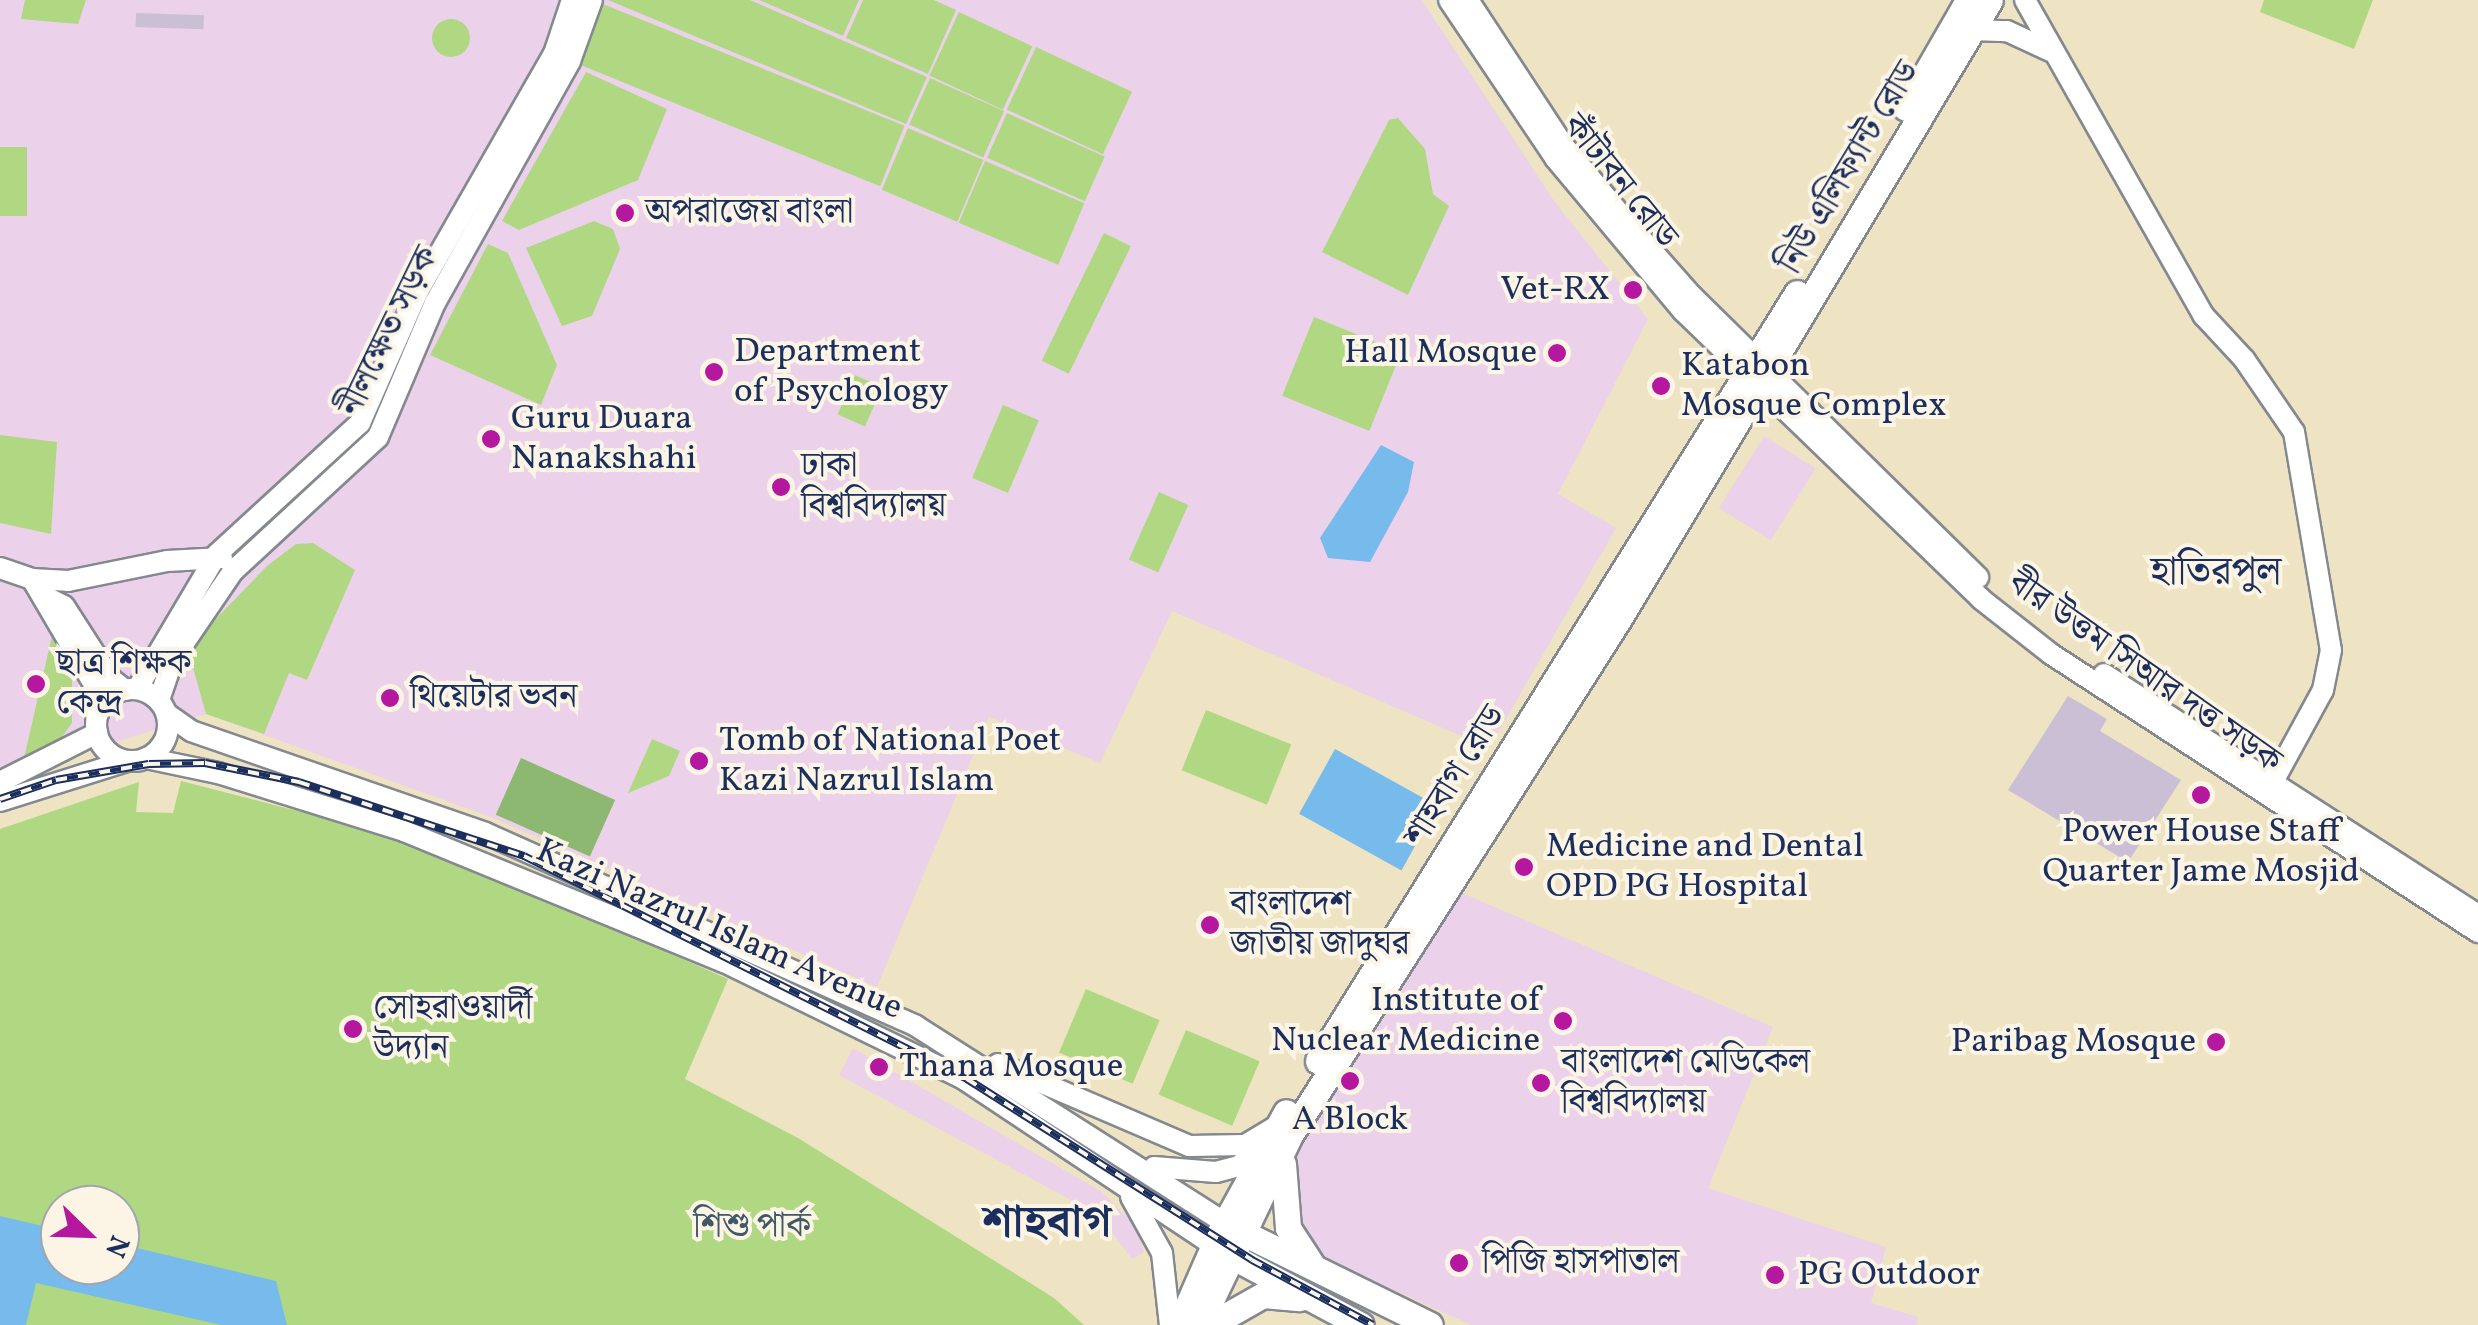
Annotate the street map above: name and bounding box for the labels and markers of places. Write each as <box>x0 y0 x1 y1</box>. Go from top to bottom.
place label: অপরাজেয় বাংলা <box>645 192 853 234</box>
marker: অপরাজেয় বাংলা <box>614 202 636 224</box>
place label: Vet-RX <box>1500 269 1610 311</box>
marker: Vet-RX <box>1620 277 1646 303</box>
place label: Department of Psychology <box>734 331 945 413</box>
place label: Hall Mosque <box>1344 332 1537 374</box>
marker: Hall Mosque <box>1546 342 1568 364</box>
place label: Katabon Mosque Complex <box>1681 345 1946 427</box>
marker: Department of Psychology <box>703 361 725 383</box>
marker: Katabon Mosque Complex <box>1650 375 1672 397</box>
place label: Guru Duara Nanakshahi <box>511 398 696 480</box>
marker: Guru Duara Nanakshahi <box>480 428 502 450</box>
place label: ঢাকা বিশ্ববিদ্যালয় <box>801 446 946 528</box>
marker: ঢাকা বিশ্ববিদ্যালয় <box>770 476 792 498</box>
place label: ছাত্র শিক্ষক কেন্দ্র <box>56 643 191 725</box>
marker: ছাত্র শিক্ষক কেন্দ্র <box>25 673 47 695</box>
place label: থিয়েটার ভবন <box>410 677 577 719</box>
marker: থিয়েটার ভবন <box>379 687 401 709</box>
place label: Tomb of National Poet Kazi Nazrul Islam <box>719 720 1058 802</box>
marker: Tomb of National Poet Kazi Nazrul Islam <box>688 750 710 772</box>
marker: Power House Staff Quarter Jame Mosjid <box>2190 784 2212 806</box>
place label: Power House Staff Quarter Jame Mosjid <box>2043 811 2359 893</box>
place label: Medicine and Dental OPD PG Hospital <box>1546 826 1864 908</box>
marker: Medicine and Dental OPD PG Hospital <box>1511 854 1537 880</box>
place label: বাংলাদেশ জাতীয় জাদুঘর <box>1230 884 1410 966</box>
marker: বাংলাদেশ জাতীয় জাদুঘর <box>1199 914 1221 936</box>
place label: Institute of Nuclear Medicine <box>1271 980 1540 1062</box>
place label: সোহরাওয়ার্দী উদ্যান <box>373 988 532 1070</box>
marker: Institute of Nuclear Medicine <box>1550 1008 1576 1034</box>
marker: সোহরাওয়ার্দী উদ্যান <box>342 1018 364 1040</box>
place label: Paribag Mosque <box>1951 1021 2196 1063</box>
marker: Paribag Mosque <box>2205 1031 2227 1053</box>
place label: বাংলাদেশ মেডিকেল বিশ্ববিদ্যালয় <box>1561 1042 1810 1124</box>
place label: Thana Mosque <box>899 1046 1123 1088</box>
marker: Thana Mosque <box>868 1056 890 1078</box>
marker: A Block <box>1337 1068 1363 1094</box>
marker: বাংলাদেশ মেডিকেল বিশ্ববিদ্যালয় <box>1530 1072 1552 1094</box>
place label: A Block <box>1292 1099 1408 1141</box>
place label: পিজি হাসপাতাল <box>1482 1242 1679 1284</box>
marker: পিজি হাসপাতাল <box>1446 1250 1472 1276</box>
place label: PG Outdoor <box>1798 1254 1980 1296</box>
marker: PG Outdoor <box>1762 1262 1788 1288</box>

